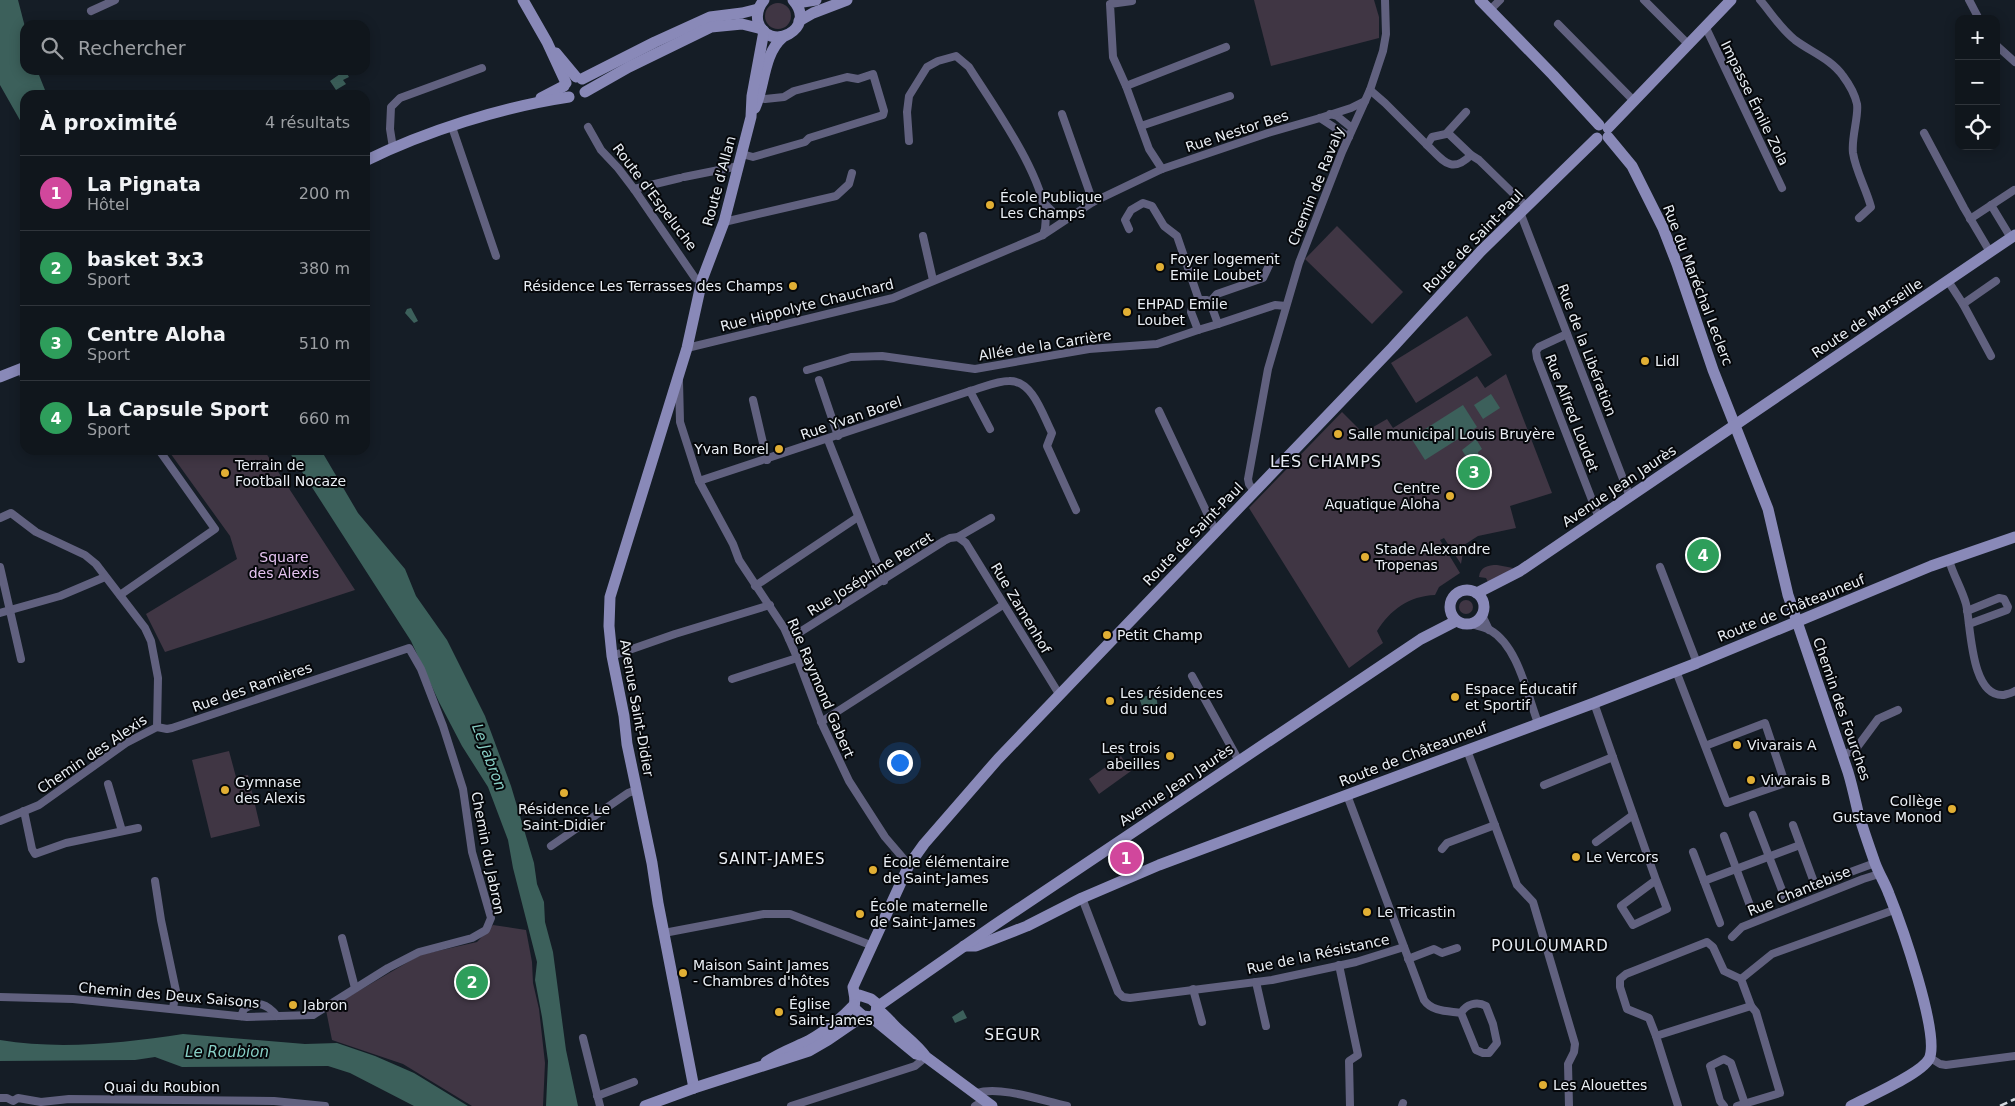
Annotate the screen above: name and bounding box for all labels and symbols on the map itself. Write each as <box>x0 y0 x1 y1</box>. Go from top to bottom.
street label: Impasse Émile Zola <box>1718 38 1792 168</box>
street label: Rue Nestor Bes <box>1184 107 1290 155</box>
street label: Chemin de Ravaly <box>1285 124 1347 248</box>
street label: Route d'Allan <box>699 134 739 228</box>
street label: Route d'Espeluche <box>610 141 700 253</box>
street label: Route de Saint-Paul <box>1420 186 1526 296</box>
place label: École Publique Les Champs <box>1000 189 1102 221</box>
marker: École Publique Les Champs <box>984 199 996 211</box>
street label: Rue du Maréchal Leclerc <box>1660 202 1736 368</box>
place label: Foyer logement Emile Loubet <box>1170 251 1280 283</box>
marker: Foyer logement Emile Loubet <box>1154 261 1166 273</box>
street label: Route de Marseille <box>1809 275 1925 361</box>
street label: Rue Hippolyte Chauchard <box>719 276 895 334</box>
place label: Résidence Les Terrasses des Champs <box>523 278 783 294</box>
marker: Résidence Les Terrasses des Champs <box>787 280 799 292</box>
street label: Rue de la Libération <box>1554 282 1620 418</box>
place label: EHPAD Emile Loubet <box>1137 296 1228 328</box>
marker: EHPAD Emile Loubet <box>1121 306 1133 318</box>
street label: Allée de la Carrière <box>978 327 1112 363</box>
street label: Rue Alfred Loudet <box>1542 352 1602 475</box>
place label: Lidl <box>1655 353 1679 369</box>
marker: Lidl <box>1639 355 1651 367</box>
street label: Rue Yvan Borel <box>798 393 904 443</box>
place label: Salle municipal Louis Bruyère <box>1348 426 1555 442</box>
marker: Salle municipal Louis Bruyère <box>1332 428 1344 440</box>
place label: Yvan Borel <box>693 441 769 457</box>
street label: Avenue Jean Jaurès <box>1559 442 1679 530</box>
marker: Yvan Borel <box>773 443 785 455</box>
district label: LES CHAMPS <box>1270 452 1382 471</box>
pin: 3 <box>1458 453 1490 491</box>
place label: Terrain de Football Nocaze <box>234 457 346 489</box>
marker: Terrain de Football Nocaze <box>219 467 231 479</box>
street label: Route de Saint-Paul <box>1140 479 1246 589</box>
place label: Centre Aquatique Aloha <box>1325 480 1440 512</box>
marker: Centre Aquatique Aloha <box>1444 490 1456 502</box>
street label: Rue Joséphine Perret <box>804 529 936 619</box>
pin: 4 <box>1687 536 1719 574</box>
place label: Stade Alexandre Tropenas <box>1374 541 1490 573</box>
park label: Square des Alexis <box>249 549 319 581</box>
marker: Stade Alexandre Tropenas <box>1359 551 1371 563</box>
street label: Rue Zamenhof <box>988 560 1055 657</box>
street label: Route de Châteauneuf <box>1715 571 1868 645</box>
street label: Rue Raymond Gabert <box>784 616 858 761</box>
place label: Petit Champ <box>1117 627 1203 643</box>
marker: Petit Champ <box>1101 629 1113 641</box>
street label: Chemin des Fourches <box>1810 635 1874 783</box>
street label: Avenue Saint-Didier <box>617 638 657 778</box>
street label: Rue des Ramières <box>190 659 314 715</box>
place label: Espace Éducatif et Sportif <box>1465 681 1578 713</box>
place label: Les résidences du sud <box>1120 685 1223 717</box>
marker: Espace Éducatif et Sportif <box>1449 691 1461 703</box>
marker: Les résidences du sud <box>1104 695 1116 707</box>
street label: Chemin des Alexis <box>34 711 150 797</box>
street label: Route de Châteauneuf <box>1337 718 1490 790</box>
water label: Le Jabron <box>468 721 510 793</box>
place label: Vivarais A <box>1747 737 1817 753</box>
marker: Vivarais A <box>1731 739 1743 751</box>
place label: Les trois abeilles <box>1101 740 1160 772</box>
street label: Avenue Jean Jaurès <box>1116 741 1236 829</box>
your location <box>887 750 913 776</box>
marker: Les trois abeilles <box>1164 750 1176 762</box>
place label: Vivarais B <box>1761 772 1831 788</box>
place label: Gymnase des Alexis <box>235 774 306 806</box>
marker: Vivarais B <box>1745 774 1757 786</box>
marker: Gymnase des Alexis <box>219 784 231 796</box>
marker: Résidence Le Saint-Didier <box>558 787 570 799</box>
street label: Chemin du Jabron <box>468 790 508 916</box>
place label: Collège Gustave Monod <box>1833 793 1942 825</box>
place label: Résidence Le Saint-Didier <box>518 801 610 833</box>
marker: Collège Gustave Monod <box>1946 803 1958 815</box>
pin: 1 <box>1110 839 1142 877</box>
place label: Le Vercors <box>1586 849 1658 865</box>
district label: SAINT-JAMES <box>718 850 826 868</box>
marker: Le Vercors <box>1570 851 1582 863</box>
place label: École élémentaire de Saint-James <box>883 854 1009 886</box>
street label: Rue Chantebise <box>1745 863 1853 919</box>
marker: École élémentaire de Saint-James <box>867 864 879 876</box>
place label: École maternelle de Saint-James <box>870 898 988 930</box>
place label: Le Tricastin <box>1377 904 1456 920</box>
marker: Le Tricastin <box>1361 906 1373 918</box>
marker: École maternelle de Saint-James <box>854 908 866 920</box>
street label: Rue de la Résistance <box>1245 931 1391 977</box>
district label: POULOUMARD <box>1491 937 1609 955</box>
place label: Maison Saint James - Chambres d'hôtes <box>693 957 830 989</box>
pin: 2 <box>456 963 488 1001</box>
marker: Maison Saint James - Chambres d'hôtes <box>677 967 689 979</box>
street label: Chemin des Deux Saisons <box>78 979 260 1011</box>
place label: Église Saint-James <box>789 996 873 1028</box>
place label: Jabron <box>302 997 347 1013</box>
marker: Jabron <box>287 999 299 1011</box>
marker: Église Saint-James <box>773 1006 785 1018</box>
district label: SEGUR <box>984 1026 1042 1044</box>
water label: Le Roubion <box>185 1043 269 1061</box>
place label: Les Alouettes <box>1553 1077 1647 1093</box>
street label: Quai du Roubion <box>104 1079 220 1095</box>
marker: Les Alouettes <box>1537 1079 1549 1091</box>

